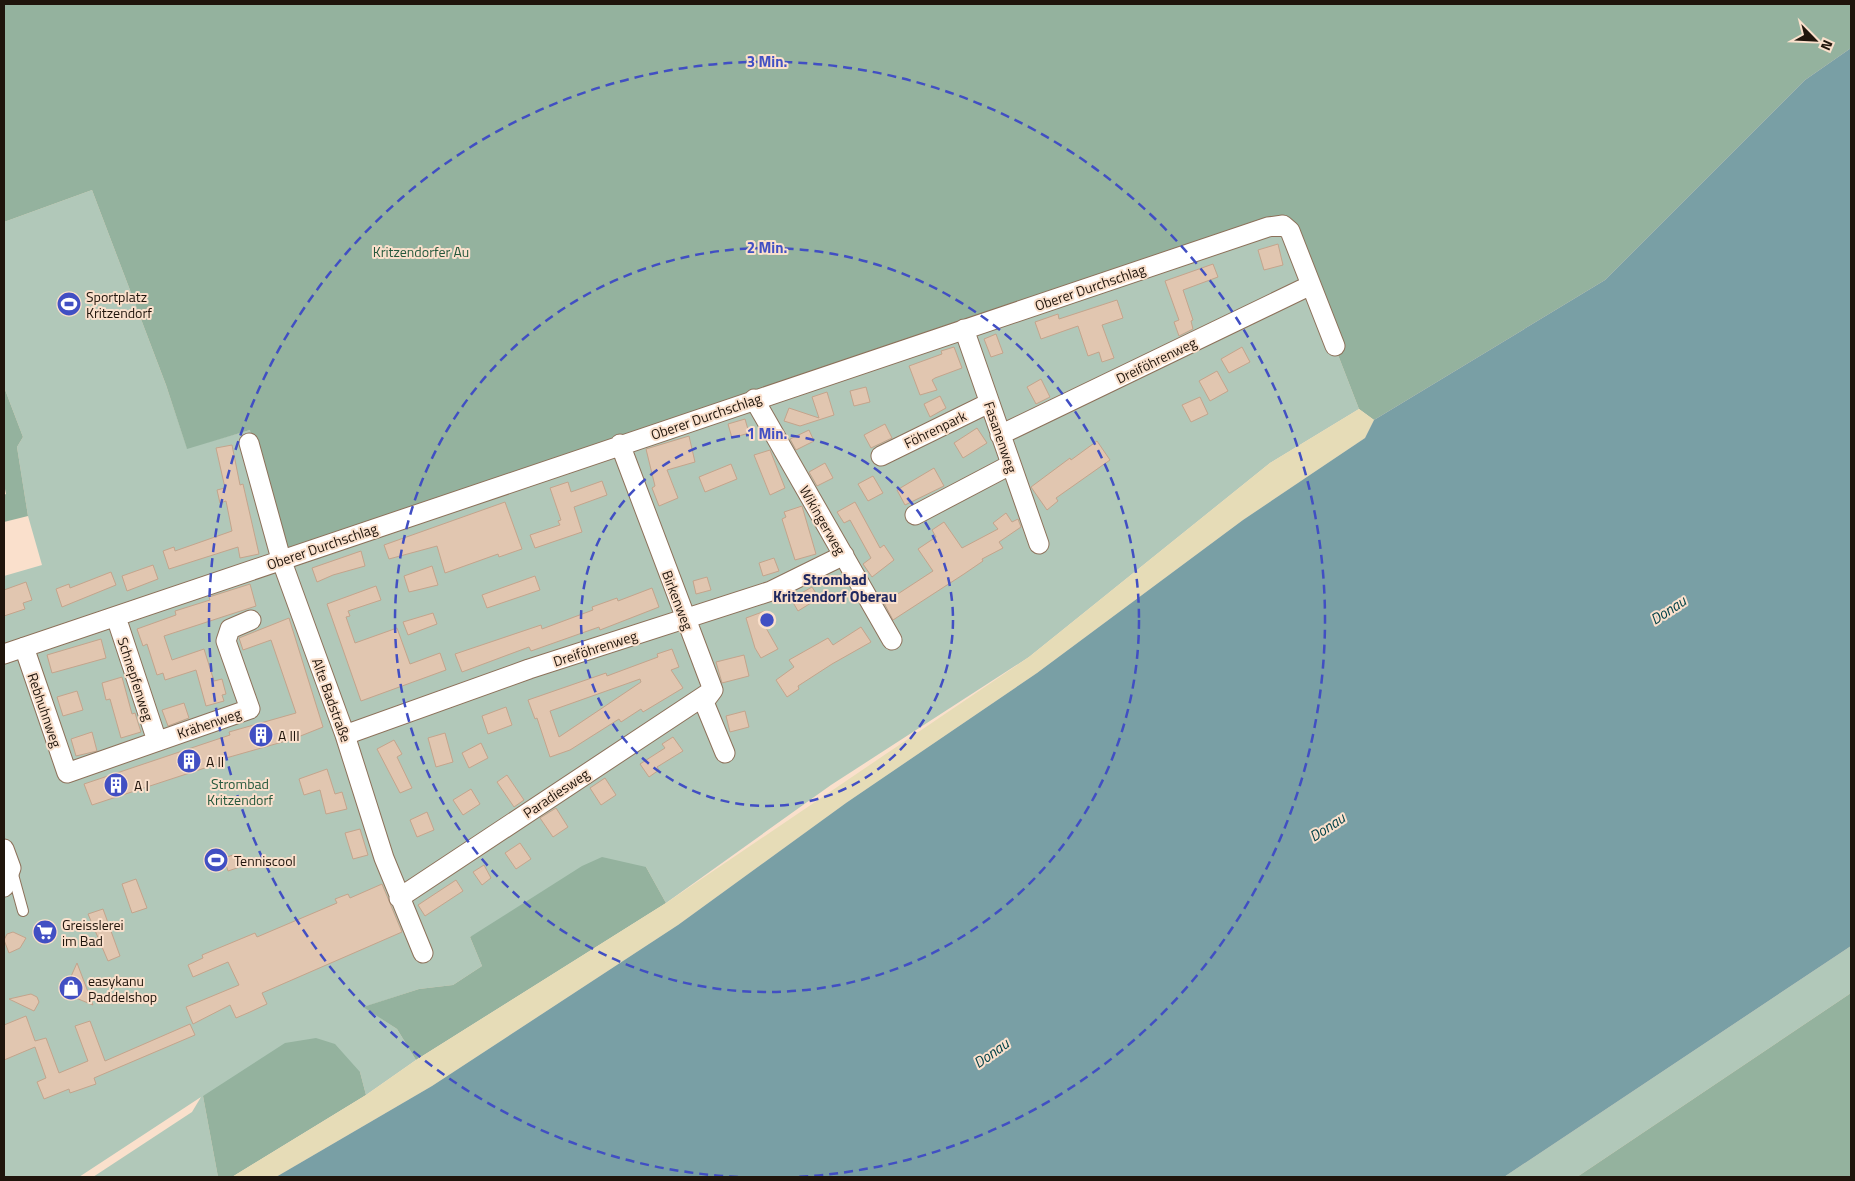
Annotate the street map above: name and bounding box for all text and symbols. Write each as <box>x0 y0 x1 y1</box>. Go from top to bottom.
north arrow <box>1790 15 1840 65</box>
text: N <box>1816 37 1839 54</box>
text: 3 Min. <box>747 50 787 73</box>
text: 2 Min. <box>747 236 787 259</box>
park label: Kritzendorfer Au <box>373 241 469 262</box>
street label: Oberer Durchschlag <box>1032 258 1148 316</box>
place label: Sportplatz Kritzendorf <box>86 286 152 323</box>
sports icon: Sportplatz Kritzendorf <box>56 291 82 317</box>
street label: Dreiföhrenweg <box>1112 331 1200 389</box>
street label: Oberer Durchschlag <box>648 387 764 445</box>
street label: Fasanenweg <box>979 398 1023 476</box>
street label: Föhrenpark <box>900 405 970 453</box>
text: 1 Min. <box>747 422 787 445</box>
street label: Wikingerweg <box>795 482 851 558</box>
street label: Oberer Durchschlag <box>264 517 380 575</box>
street label: Birkenweg <box>657 567 699 633</box>
district label: Strombad Kritzendorf Oberau <box>773 568 897 608</box>
water label: Donau <box>1645 589 1692 630</box>
centre of rings <box>758 611 776 629</box>
street label: Dreiföhrenweg <box>550 625 640 671</box>
street label: Schnepfenweg <box>113 634 159 724</box>
street label: Alte Badstraße <box>307 655 357 745</box>
street label: Rebhuhnweg <box>22 670 68 750</box>
street label: Krähenweg <box>174 702 244 744</box>
building icon: A III <box>248 722 274 748</box>
place label: A III <box>278 725 300 746</box>
building icon: A II <box>176 748 202 774</box>
place label: A II <box>206 751 224 772</box>
street label: Paradiesweg <box>519 763 593 823</box>
building icon: A I <box>103 772 129 798</box>
park label: Strombad Kritzendorf <box>207 773 273 810</box>
place label: A I <box>134 775 149 796</box>
water label: Donau <box>1304 806 1351 847</box>
sports icon: Tenniscool <box>203 847 229 873</box>
place label: Tenniscool <box>234 850 296 871</box>
place label: Greisslerei im Bad <box>62 914 124 951</box>
supermarket icon: Greisslerei im Bad <box>32 919 58 945</box>
place label: easykanu Paddelshop <box>88 970 157 1007</box>
shop icon: easykanu Paddelshop <box>58 975 84 1001</box>
water label: Donau <box>968 1032 1015 1074</box>

